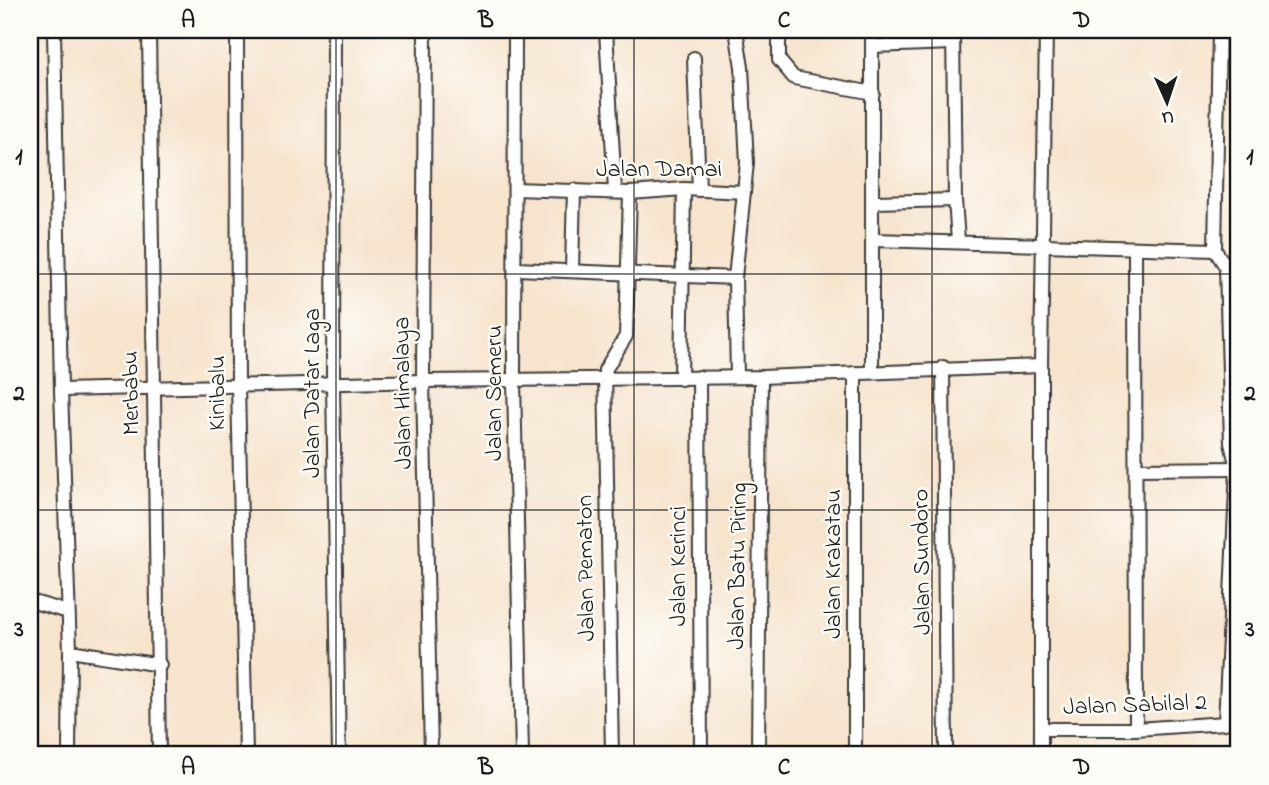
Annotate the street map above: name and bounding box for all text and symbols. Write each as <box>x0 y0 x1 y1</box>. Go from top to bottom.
text: A <box>181 5 195 38</box>
text: B <box>477 5 494 38</box>
text: C <box>778 5 791 38</box>
text: D <box>1073 5 1090 38</box>
north arrow <box>1132 66 1202 136</box>
text: U <box>1161 103 1174 130</box>
text: 1 <box>15 142 23 175</box>
text: 1 <box>1246 142 1254 175</box>
street label: Jalan Damai <box>596 153 722 188</box>
street label: Jalan Datar Laga <box>296 308 331 478</box>
street label: Jalan Himalaya <box>385 316 424 470</box>
street label: Jalan Semeru <box>478 325 513 461</box>
street label: Merbabu <box>114 350 150 436</box>
street label: Kinibalu <box>201 355 236 431</box>
text: 2 <box>12 378 25 411</box>
text: 2 <box>1243 378 1256 411</box>
street label: Jalan Batu Piring <box>720 482 758 650</box>
street label: Jalan Krakatau <box>817 489 852 639</box>
street label: Jalan Sundoro <box>904 489 942 635</box>
street label: Jalan Pematon <box>568 494 606 642</box>
street label: Jalan Kerinci <box>662 506 697 626</box>
text: 3 <box>13 614 24 647</box>
text: 3 <box>1244 614 1255 647</box>
street label: Jalan Sabilal 2 <box>1063 686 1208 726</box>
text: A <box>181 752 195 785</box>
text: B <box>477 752 494 785</box>
text: C <box>778 752 791 785</box>
text: D <box>1073 752 1090 785</box>

